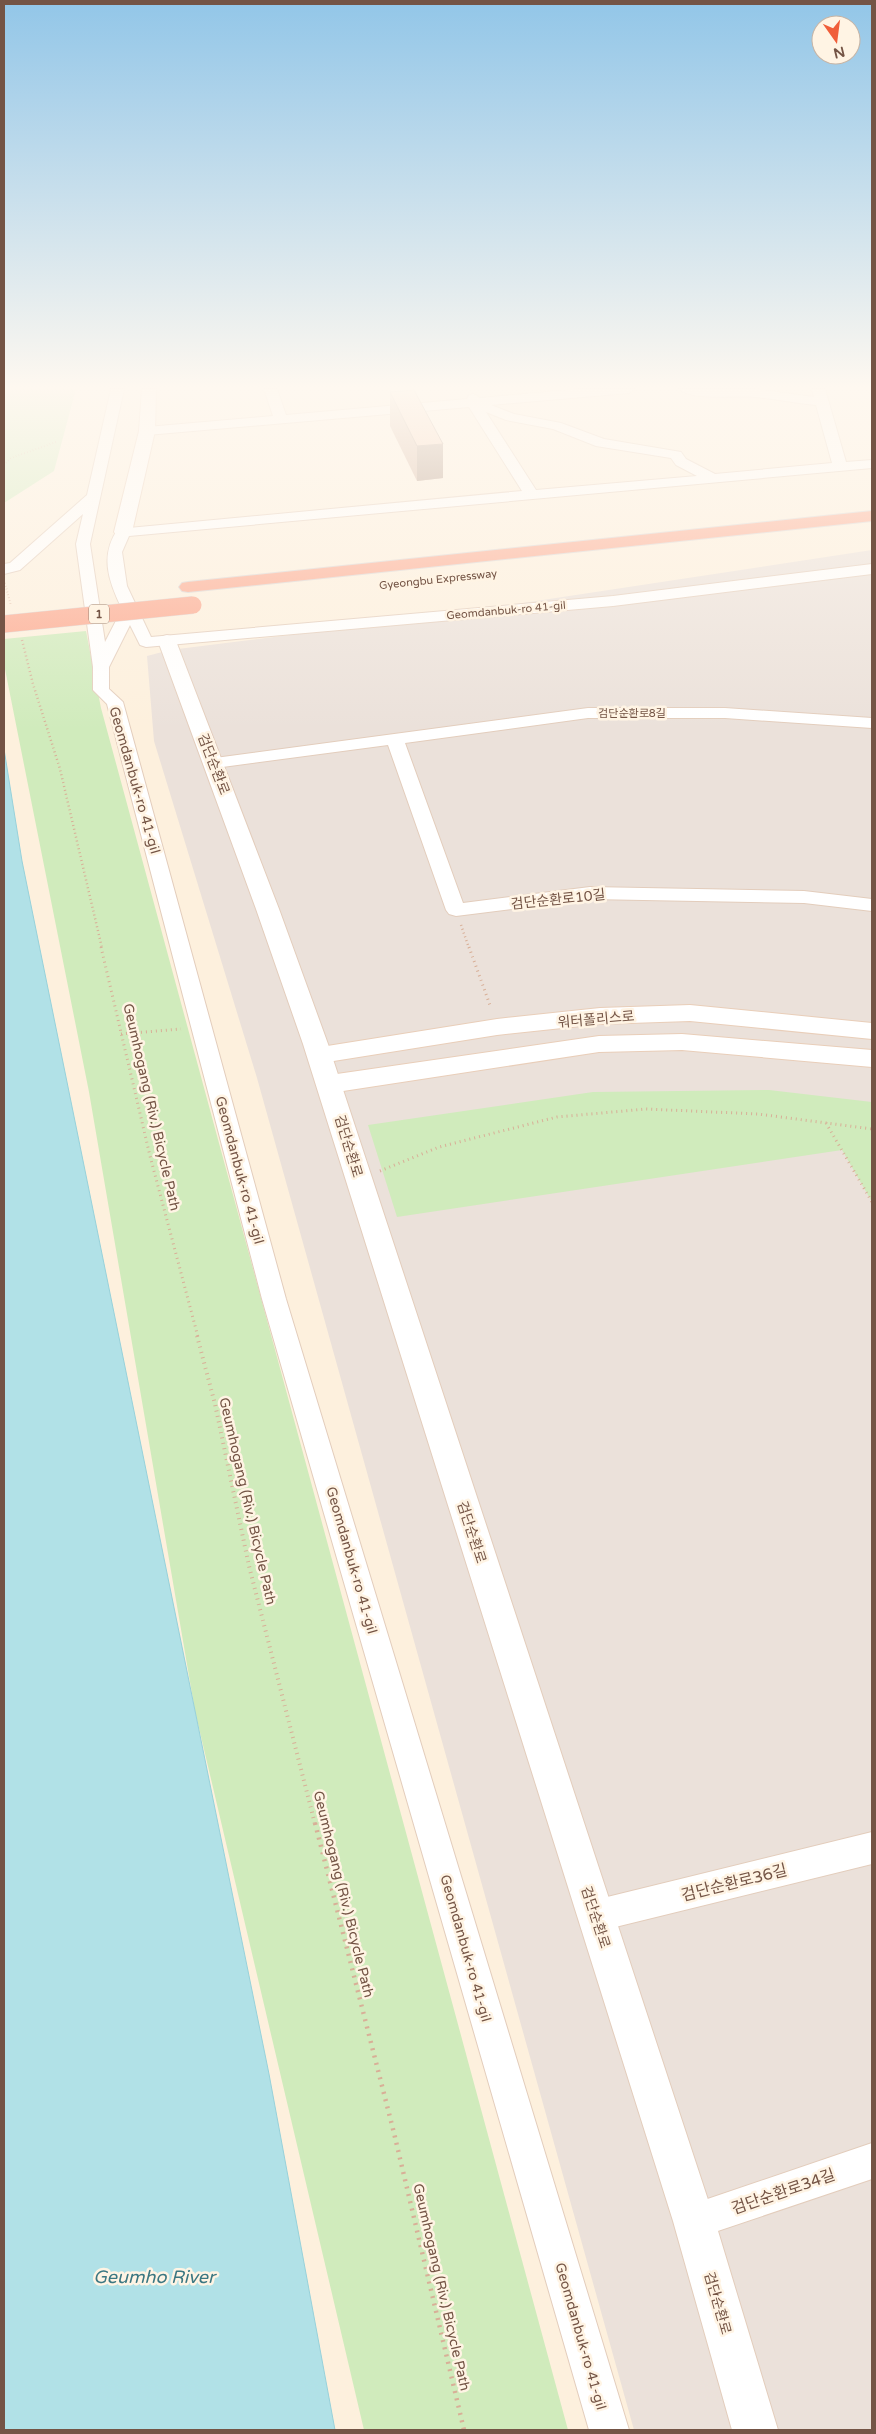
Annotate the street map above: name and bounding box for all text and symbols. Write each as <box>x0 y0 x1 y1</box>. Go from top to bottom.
north arrow <box>811 15 861 65</box>
text: N <box>832 43 847 62</box>
street label: Gyeongbu Expressway <box>378 567 498 592</box>
street label: Geomdanbuk-ro 41-gil <box>446 599 566 622</box>
road number: 1 <box>89 604 109 624</box>
street label: Geomdanbuk-ro 41-gil <box>105 705 164 856</box>
street label: 검단순환로8길 <box>598 707 666 720</box>
street label: 검단순환로 <box>194 731 233 797</box>
street label: 검단순환로10길 <box>510 886 606 913</box>
street label: Geumhogang (Riv.) Bicycle Path <box>119 1002 184 1212</box>
street label: 워터폴리스로 <box>557 1008 635 1031</box>
street label: Geomdanbuk-ro 41-gil <box>212 1094 267 1246</box>
street label: 검단순환로 <box>331 1113 366 1180</box>
street label: Geumhogang (Riv.) Bicycle Path <box>215 1396 280 1606</box>
street label: Geomdanbuk-ro 41-gil <box>322 1485 381 1636</box>
street label: 검단순환로 <box>453 1499 490 1566</box>
street label: Geumhogang (Riv.) Bicycle Path <box>310 1789 377 1999</box>
street label: 검단순환로36길 <box>679 1860 789 1906</box>
street label: Geomdanbuk-ro 41-gil <box>436 1873 495 2024</box>
street label: 검단순환로 <box>577 1884 614 1951</box>
street label: 검단순환로34길 <box>729 2165 838 2219</box>
street label: Geumhogang (Riv.) Bicycle Path <box>409 2182 474 2392</box>
street label: Geomdanbuk-ro 41-gil <box>551 2261 610 2412</box>
water label: Geumho River <box>93 2266 217 2288</box>
street label: 검단순환로 <box>700 2270 735 2337</box>

